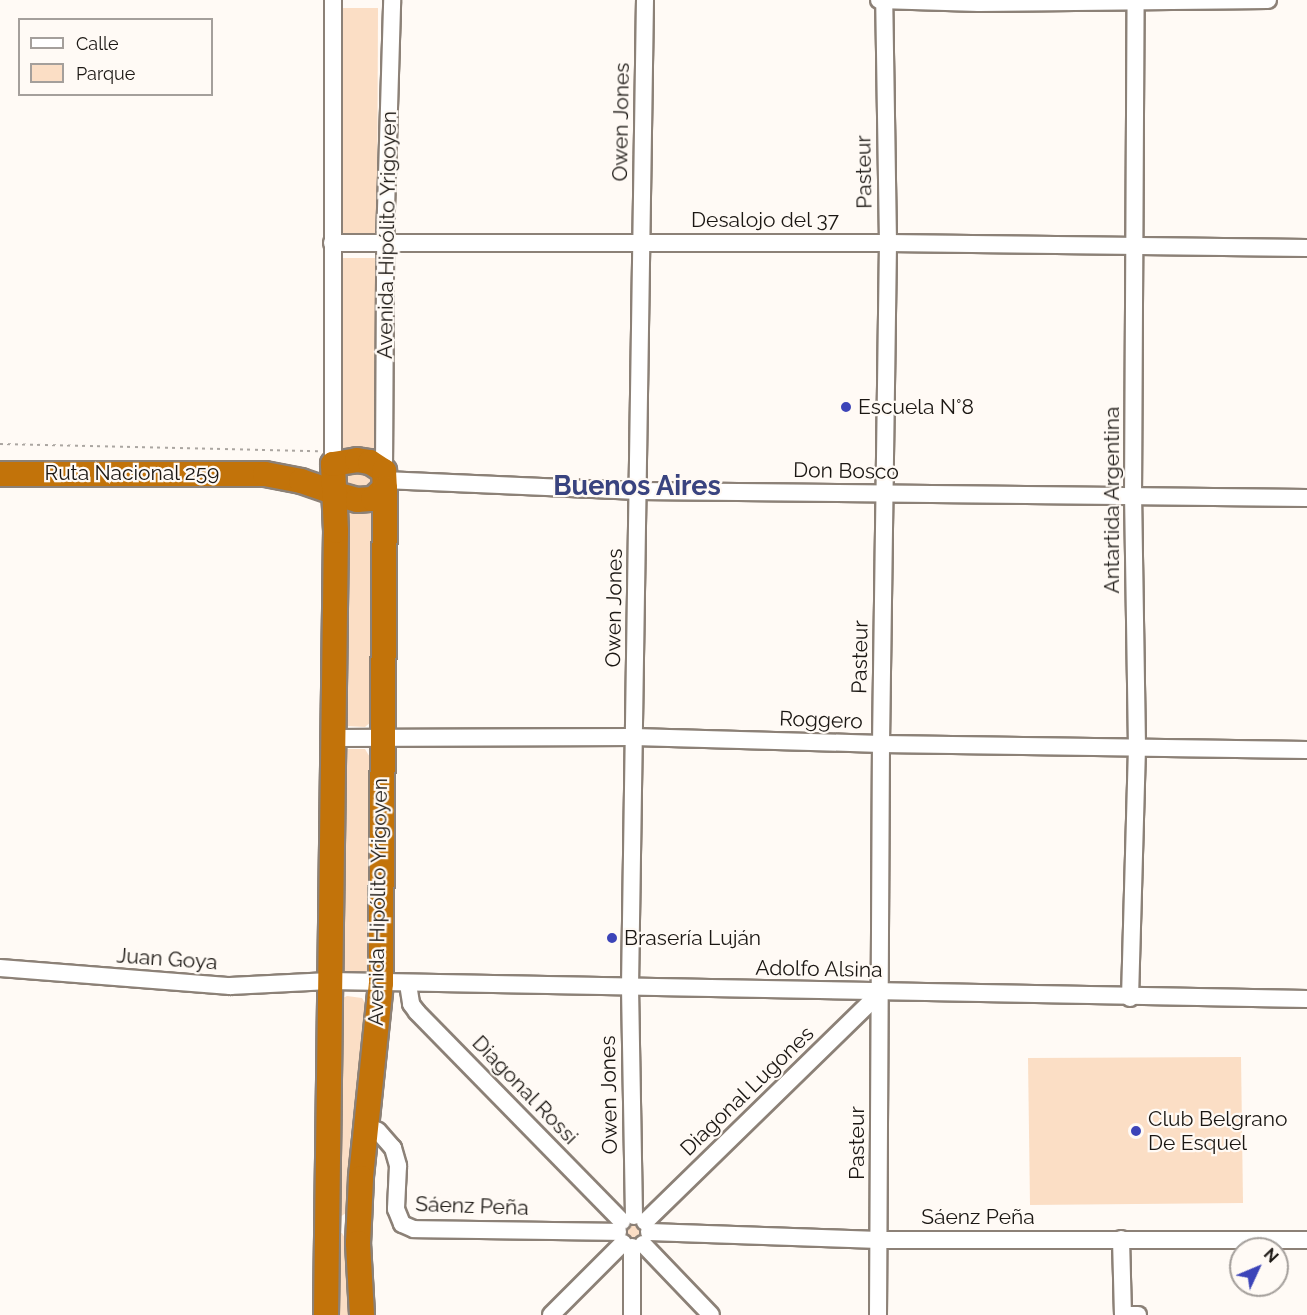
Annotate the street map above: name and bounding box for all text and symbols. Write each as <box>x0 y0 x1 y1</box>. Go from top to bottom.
legend <box>18 18 213 96</box>
text: Calle <box>76 33 119 54</box>
street label: Owen Jones <box>607 62 635 182</box>
text: Parque <box>76 63 135 84</box>
street label: Avenida Hipólito Yrigoyen <box>372 110 402 360</box>
street label: Pasteur <box>851 135 877 209</box>
street label: Desalojo del 37 <box>691 207 839 233</box>
place label: Escuela N°8 <box>858 394 974 420</box>
marker: Escuela N°8 <box>839 400 853 414</box>
street label: Antartida Argentina <box>1099 406 1125 594</box>
street label: Don Bosco <box>793 457 899 485</box>
street label: Ruta Nacional 259 <box>44 460 220 486</box>
district label: Buenos Aires <box>553 470 721 502</box>
street label: Owen Jones <box>600 548 628 668</box>
street label: Pasteur <box>847 620 873 694</box>
street label: Roggero <box>779 706 863 734</box>
street label: Avenida Hipólito Yrigoyen <box>363 777 393 1027</box>
place label: Brasería Luján <box>624 925 761 951</box>
marker: Brasería Luján <box>605 931 619 945</box>
street label: Juan Goya <box>116 943 218 975</box>
street label: Adolfo Alsina <box>755 955 883 983</box>
street label: Diagonal Lugones <box>675 1021 819 1161</box>
street label: Diagonal Rossi <box>467 1030 583 1150</box>
street label: Owen Jones <box>595 1035 623 1155</box>
street label: Pasteur <box>844 1106 870 1180</box>
place label: Club Belgrano De Esquel <box>1148 1106 1287 1156</box>
marker: Club Belgrano De Esquel <box>1129 1124 1143 1138</box>
street label: Sáenz Peña <box>415 1191 529 1221</box>
street label: Sáenz Peña <box>921 1204 1035 1230</box>
north arrow <box>1229 1237 1289 1297</box>
text: N <box>1260 1245 1282 1267</box>

